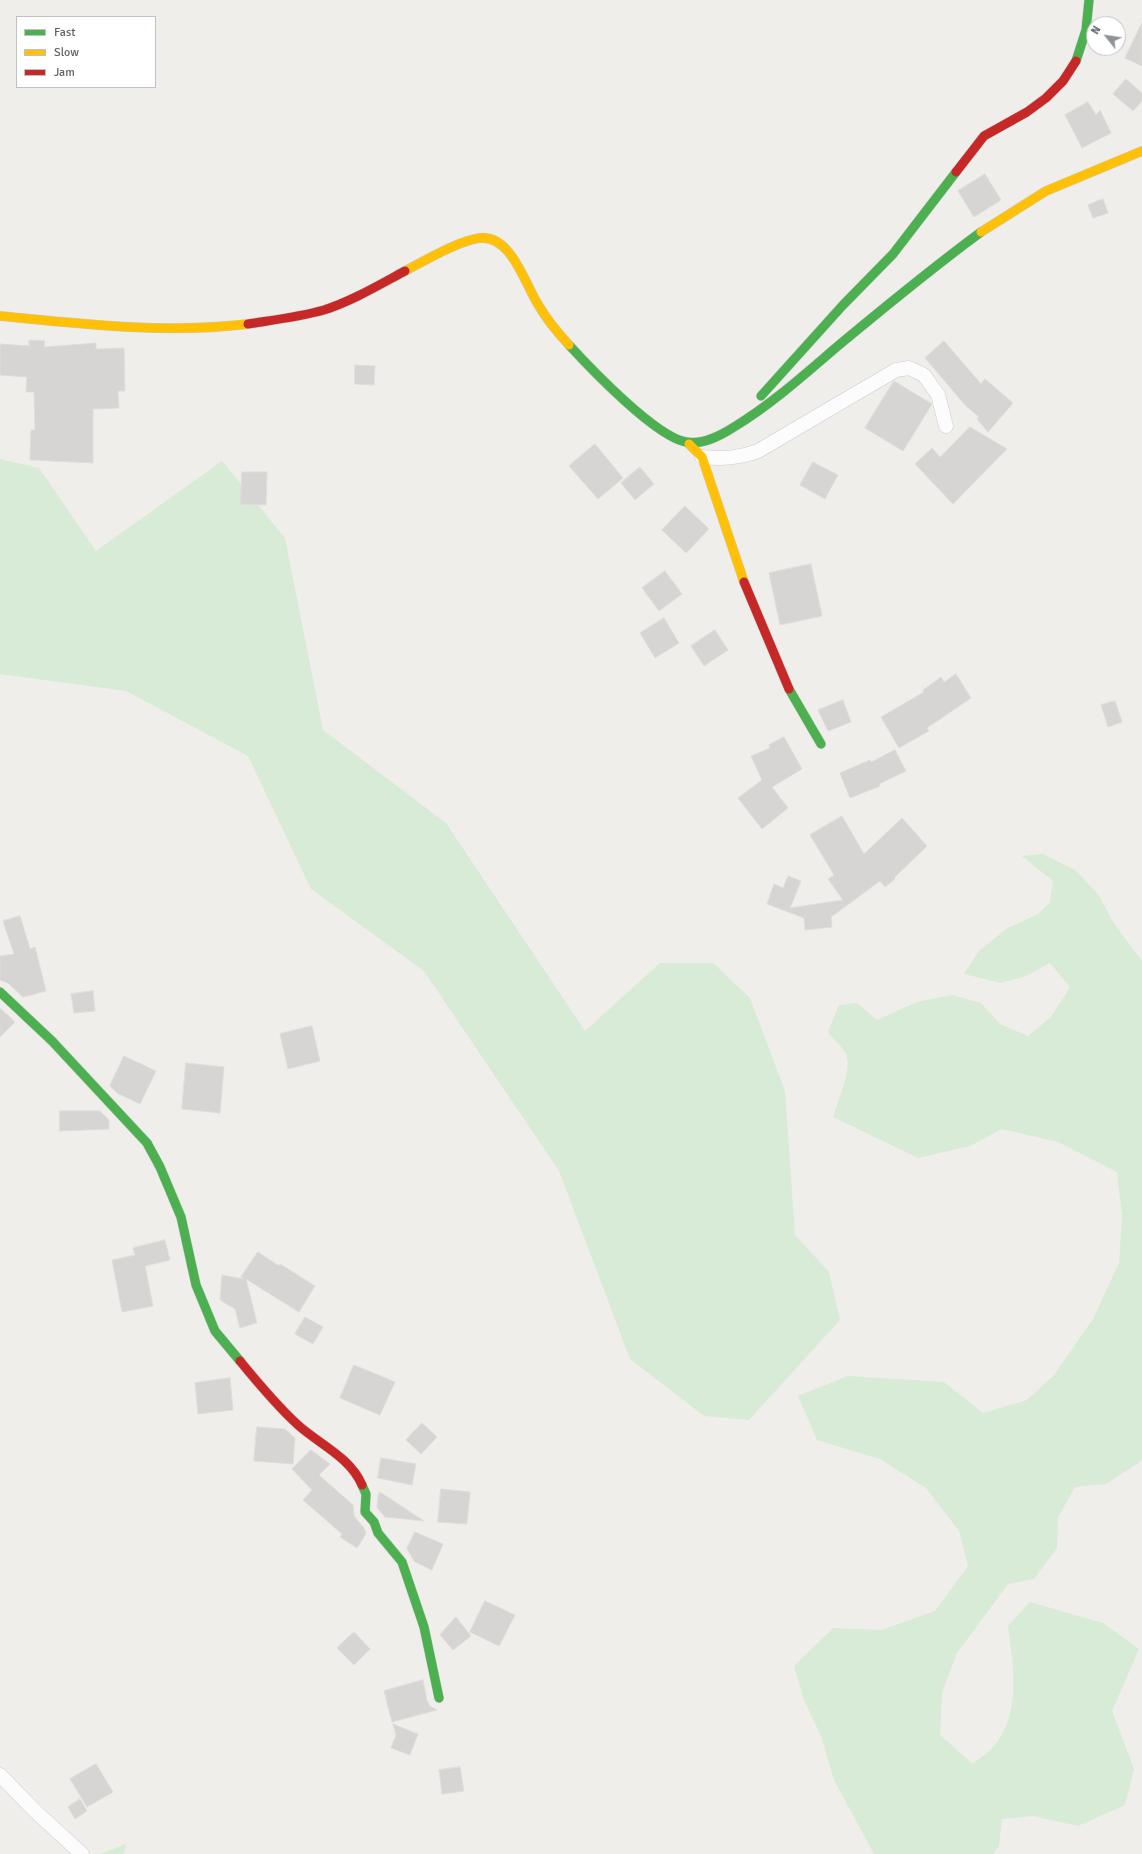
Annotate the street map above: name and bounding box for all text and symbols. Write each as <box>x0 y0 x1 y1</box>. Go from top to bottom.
legend <box>16 16 156 88</box>
north arrow <box>1086 16 1126 56</box>
text: N <box>1088 24 1104 37</box>
text: Fast <box>54 25 75 40</box>
text: Slow <box>54 45 79 60</box>
text: Jam <box>54 65 75 80</box>

